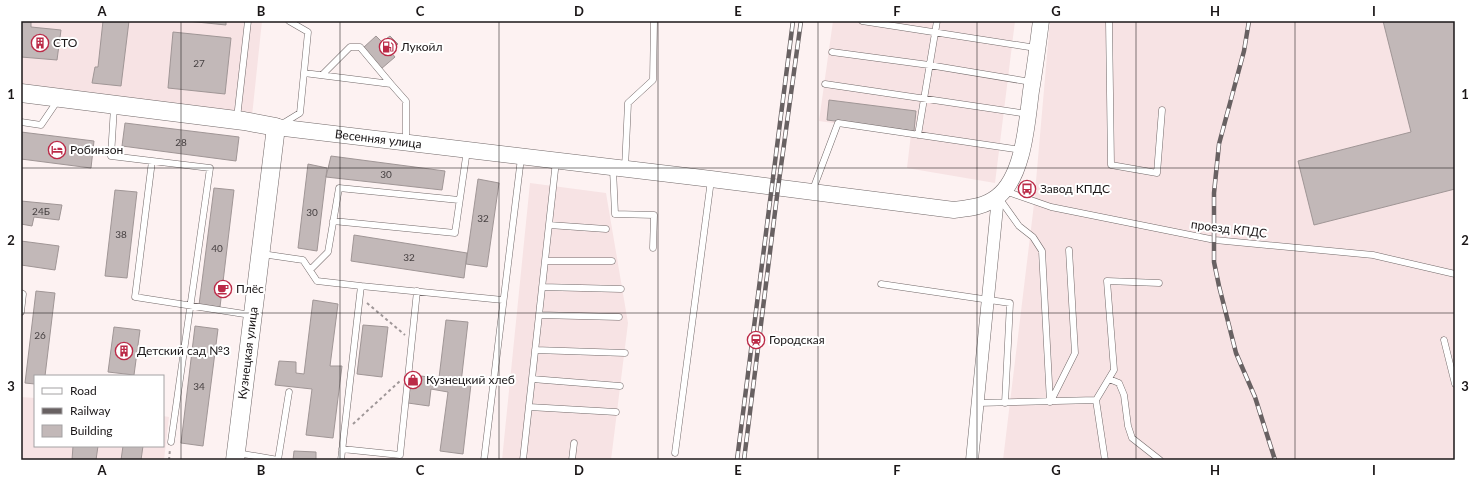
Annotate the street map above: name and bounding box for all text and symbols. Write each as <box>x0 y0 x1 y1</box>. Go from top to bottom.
text: A <box>96 3 107 19</box>
text: B <box>257 3 266 19</box>
text: C <box>416 3 425 19</box>
text: D <box>574 3 584 19</box>
text: E <box>734 3 742 19</box>
text: F <box>893 3 901 19</box>
text: G <box>1051 3 1061 19</box>
text: H <box>1210 3 1220 19</box>
text: I <box>1372 3 1376 19</box>
building icon: СТО <box>30 33 50 53</box>
place label: СТО <box>53 35 78 50</box>
fuel station icon: Лукойл <box>378 37 398 57</box>
place label: Лукойл <box>400 39 442 54</box>
house number: 27 <box>193 57 205 69</box>
text: 1 <box>7 86 15 102</box>
text: 1 <box>1461 86 1469 102</box>
street label: Весенняя улица <box>334 126 423 151</box>
house number: 28 <box>175 136 187 148</box>
hotel icon: Робинзон <box>47 140 67 160</box>
place label: Робинзон <box>70 142 123 157</box>
house number: 30 <box>380 168 392 180</box>
bus stop icon: Завод КПДС <box>1017 179 1037 199</box>
place label: Завод КПДС <box>1040 181 1110 196</box>
house number: 24Б <box>32 205 50 217</box>
house number: 30 <box>306 206 318 218</box>
house number: 32 <box>477 212 489 224</box>
street label: проезд КПДС <box>1190 216 1268 241</box>
house number: 38 <box>115 228 127 240</box>
text: 2 <box>7 232 15 248</box>
text: 2 <box>1461 232 1469 248</box>
house number: 40 <box>211 242 223 254</box>
house number: 32 <box>403 251 415 263</box>
cafe icon: Плёс <box>213 279 233 299</box>
place label: Плёс <box>236 281 264 296</box>
street label: Кузнецкая улица <box>234 306 261 400</box>
house number: 26 <box>34 329 46 341</box>
station icon: Городская <box>746 330 766 350</box>
place label: Городская <box>769 332 825 347</box>
building icon: Детский сад №3 <box>114 341 134 361</box>
place label: Детский сад №3 <box>137 343 230 358</box>
shop icon: Кузнецкий хлеб <box>403 370 423 390</box>
place label: Кузнецкий хлеб <box>426 372 515 387</box>
legend <box>34 375 164 447</box>
text: 3 <box>7 378 15 394</box>
text: 3 <box>1461 378 1469 394</box>
house number: 34 <box>193 380 205 392</box>
text: Road <box>70 383 97 398</box>
text: Railway <box>70 403 111 418</box>
text: Building <box>70 423 113 438</box>
text: A <box>96 462 107 478</box>
text: B <box>257 462 266 478</box>
text: C <box>416 462 425 478</box>
text: D <box>574 462 584 478</box>
text: E <box>734 462 742 478</box>
text: F <box>893 462 901 478</box>
text: G <box>1051 462 1061 478</box>
text: H <box>1210 462 1220 478</box>
text: I <box>1372 462 1376 478</box>

